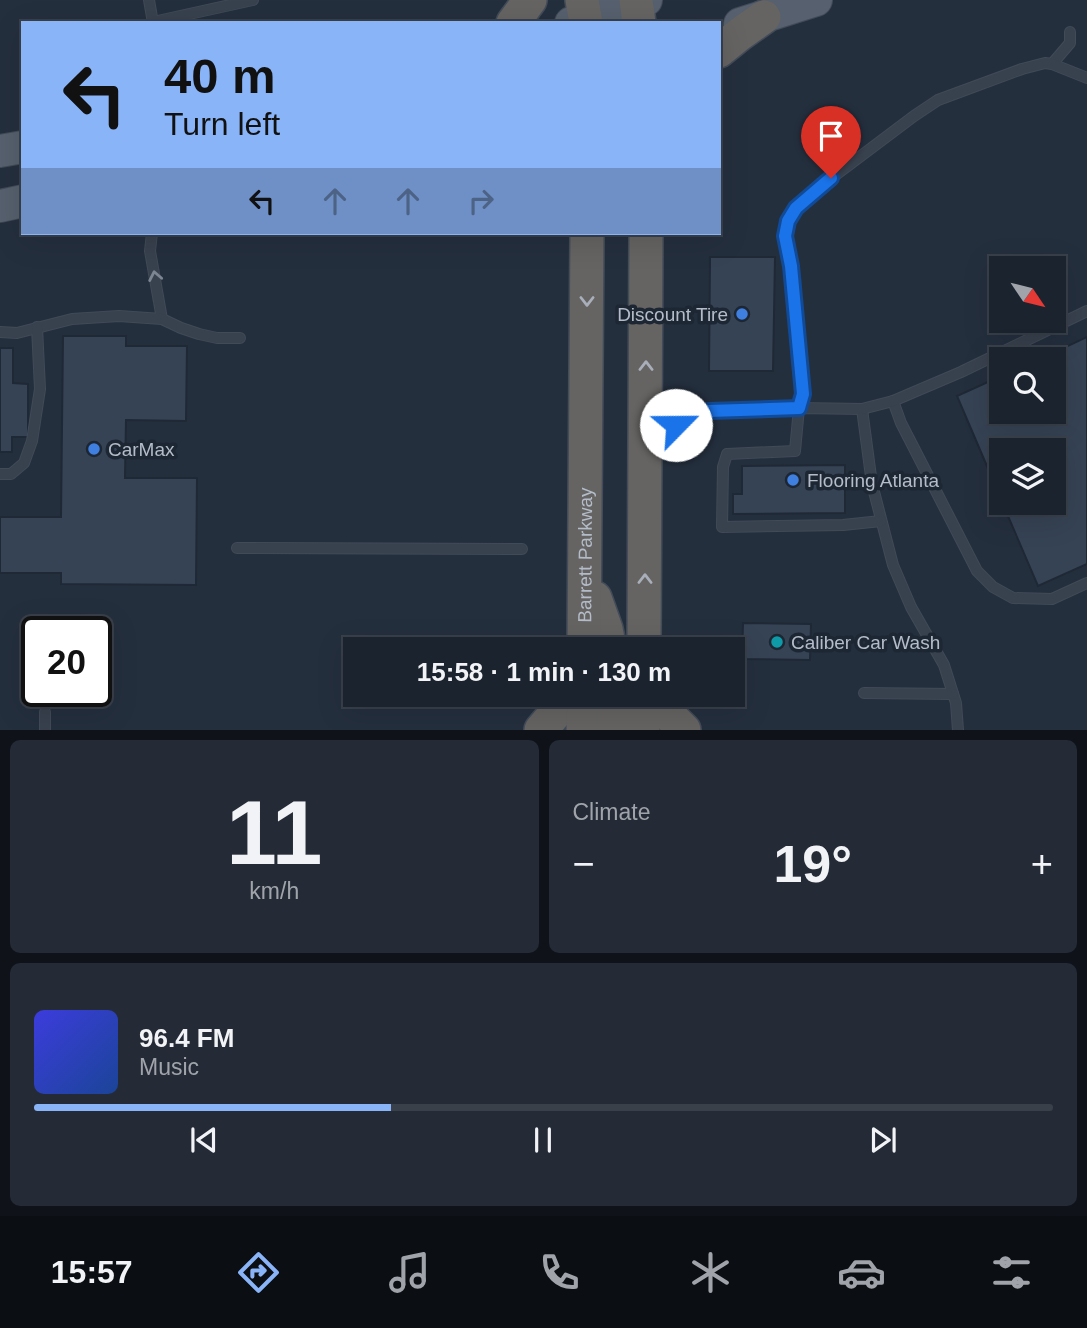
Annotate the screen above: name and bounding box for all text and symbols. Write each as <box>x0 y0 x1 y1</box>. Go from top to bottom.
icon: left <box>49 49 140 140</box>
text: 40 m <box>164 49 276 103</box>
text: Turn left <box>164 106 280 142</box>
pin <box>801 106 861 178</box>
icon: arrive <box>812 117 850 155</box>
icon: left <box>243 182 281 220</box>
icon: ahead <box>316 182 354 220</box>
icon: ahead <box>389 182 427 220</box>
icon: right <box>462 182 500 220</box>
north arrow <box>989 256 1066 332</box>
map controls <box>989 256 1066 515</box>
one-way arrow <box>148 270 163 282</box>
one-way arrow <box>579 296 595 307</box>
place label: Discount Tire <box>617 304 728 325</box>
marker: Discount Tire <box>734 306 750 322</box>
button: search <box>989 347 1066 424</box>
one-way arrow <box>638 360 654 371</box>
position arrow <box>639 388 713 462</box>
button: layers <box>989 438 1066 515</box>
place label: CarMax <box>108 439 175 460</box>
marker: CarMax <box>86 441 102 457</box>
place label: Flooring Atlanta <box>807 470 939 491</box>
marker: Flooring Atlanta <box>785 472 801 488</box>
street label: Barrett Parkway <box>574 487 596 623</box>
one-way arrow <box>637 573 652 584</box>
speed limit sign: 20 <box>21 616 112 707</box>
place label: Caliber Car Wash <box>791 632 940 653</box>
marker: Caliber Car Wash <box>769 634 785 650</box>
text: 15:58 · 1 min · 130 m <box>417 657 671 687</box>
text: 11 <box>226 782 322 883</box>
text: Climate <box>573 799 650 825</box>
text: 19° <box>773 835 852 893</box>
text: − <box>573 843 595 885</box>
text: + <box>1031 843 1053 885</box>
text: km/h <box>249 878 299 904</box>
text: 96.4 FM <box>139 1023 234 1053</box>
text: Music <box>139 1054 199 1080</box>
icon: previous <box>185 1121 223 1159</box>
icon: pause <box>524 1121 562 1159</box>
icon: next <box>864 1121 902 1159</box>
icon: directions <box>234 1248 283 1297</box>
icon: music <box>385 1248 434 1297</box>
icon: phone <box>535 1248 584 1297</box>
icon: climate <box>686 1248 735 1297</box>
icon: car <box>837 1248 886 1297</box>
icon: filters <box>987 1248 1036 1297</box>
text: 15:57 <box>51 1254 133 1290</box>

